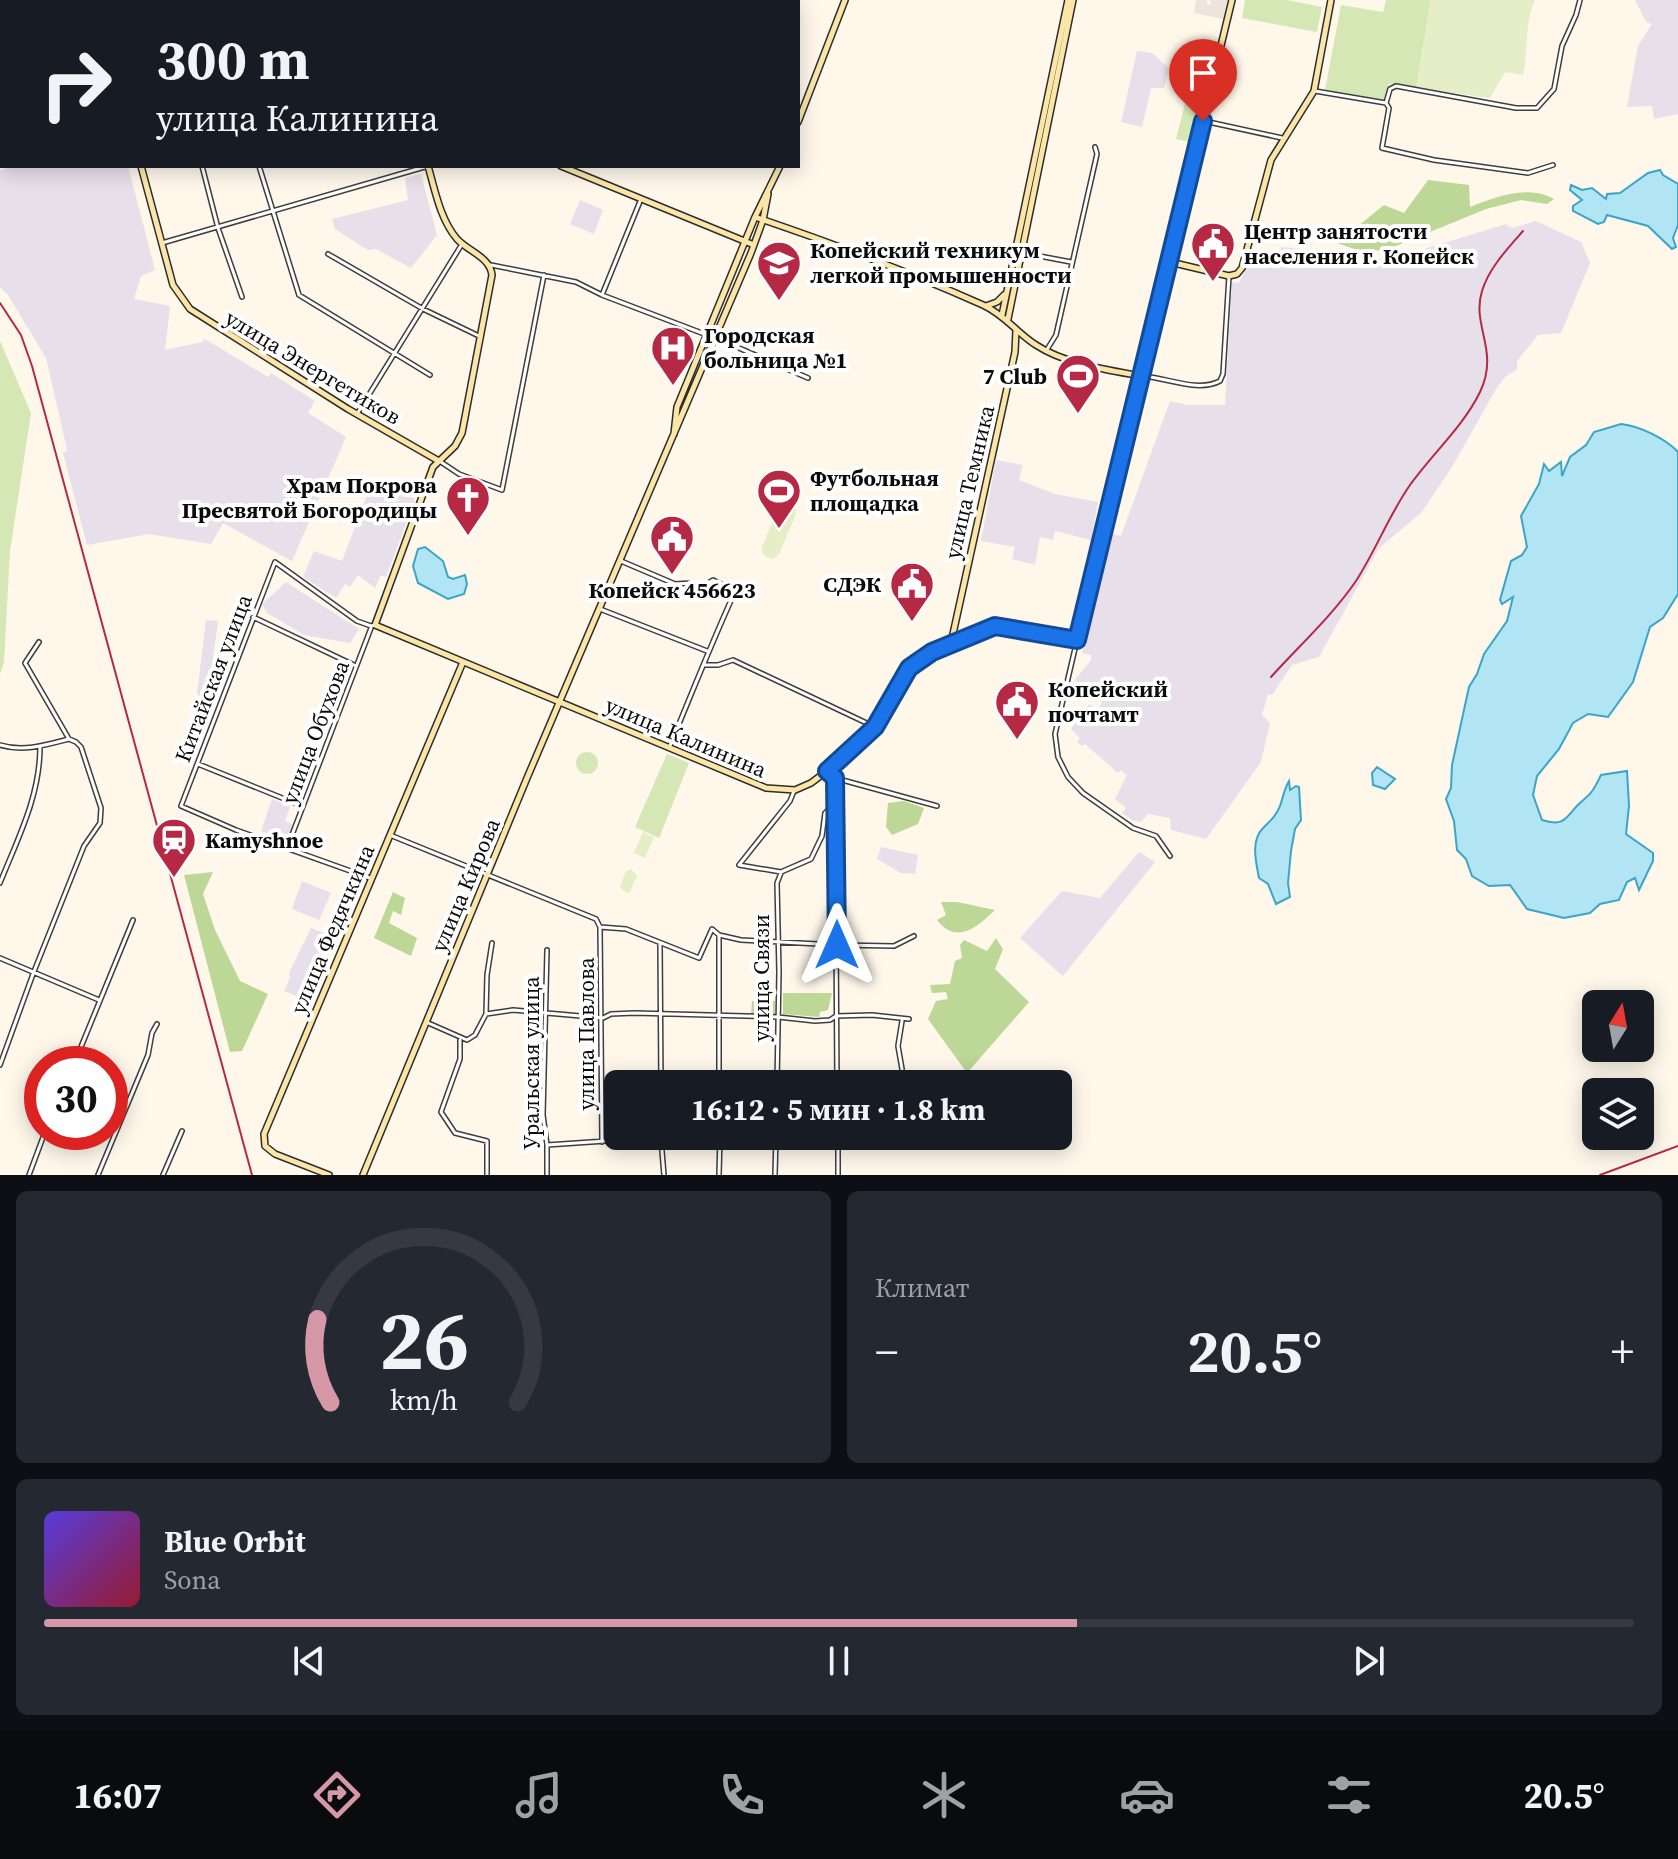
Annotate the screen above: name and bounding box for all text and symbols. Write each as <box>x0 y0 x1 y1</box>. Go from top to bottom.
text: 300 m <box>156 21 310 98</box>
icon: right <box>24 32 128 136</box>
pin <box>1169 39 1237 121</box>
icon: arrive <box>1181 51 1225 95</box>
text: улица Калинина <box>156 94 439 143</box>
place label: Центр занятости населения г. Копейск <box>1244 216 1474 271</box>
public building icon: Центр занятости населения г. Копейск <box>1189 220 1237 283</box>
place label: Копейский техникум легкой промышенности <box>810 235 1072 290</box>
school or university icon: Копейский техникум легкой промышенности <box>755 239 803 302</box>
street label: улица Энергетиков <box>220 303 406 431</box>
place label: Городская больница №1 <box>704 320 848 375</box>
hospital icon: Городская больница №1 <box>649 324 697 387</box>
sports icon: 7 Club <box>1054 352 1102 415</box>
place label: 7 Club <box>983 361 1047 391</box>
street label: улица Темника <box>937 401 1001 562</box>
place label: Футбольная площадка <box>810 463 939 518</box>
sports icon: Футбольная площадка <box>755 467 803 530</box>
place label: Храм Покрова Пресвятой Богородицы <box>182 470 437 525</box>
church icon: Храм Покрова Пресвятой Богородицы <box>444 474 492 537</box>
public building icon: Копейск 456623 <box>648 513 696 576</box>
public building icon: СДЭК <box>888 560 936 623</box>
place label: СДЭК <box>823 569 882 599</box>
place label: Копейск 456623 <box>588 575 756 605</box>
street label: Китайская улица <box>167 589 259 766</box>
street label: улица Обухова <box>274 655 356 808</box>
place label: Копейский почтамт <box>1048 674 1168 729</box>
public building icon: Копейский почтамт <box>993 678 1041 741</box>
street label: улица Калинина <box>601 689 772 785</box>
street label: улица Кирова <box>423 813 507 957</box>
station icon: Kamyshnoe <box>150 816 198 879</box>
place label: Kamyshnoe <box>205 825 323 855</box>
street label: улица Федячкина <box>283 839 382 1018</box>
position arrow <box>795 903 879 987</box>
street label: улица Связи <box>746 914 776 1042</box>
street label: улица Павлова <box>571 957 601 1111</box>
street label: Уральская улица <box>516 975 546 1150</box>
north arrow <box>1582 990 1654 1062</box>
map controls <box>1582 990 1654 1150</box>
speed limit sign: 30 <box>24 1046 128 1150</box>
button: layers <box>1582 1078 1654 1150</box>
text: 16:12 · 5 мин · 1.8 km <box>691 1089 985 1130</box>
text: Климат <box>875 1270 969 1306</box>
text: 26 <box>378 1283 469 1397</box>
text: 20.5° <box>1187 1310 1322 1392</box>
text: − <box>875 1321 898 1382</box>
text: + <box>1611 1321 1634 1382</box>
text: km/h <box>389 1380 458 1420</box>
text: Blue Orbit <box>164 1521 306 1562</box>
text: Sona <box>164 1562 221 1598</box>
icon: previous <box>287 1639 331 1683</box>
icon: pause <box>817 1639 861 1683</box>
icon: next <box>1347 1639 1391 1683</box>
icon: directions <box>309 1767 365 1823</box>
icon: music <box>511 1767 567 1823</box>
icon: phone <box>714 1767 770 1823</box>
icon: climate <box>916 1767 972 1823</box>
icon: car <box>1119 1767 1175 1823</box>
icon: filters <box>1321 1767 1377 1823</box>
text: 16:07 <box>73 1771 162 1820</box>
text: 20.5° <box>1523 1771 1605 1820</box>

